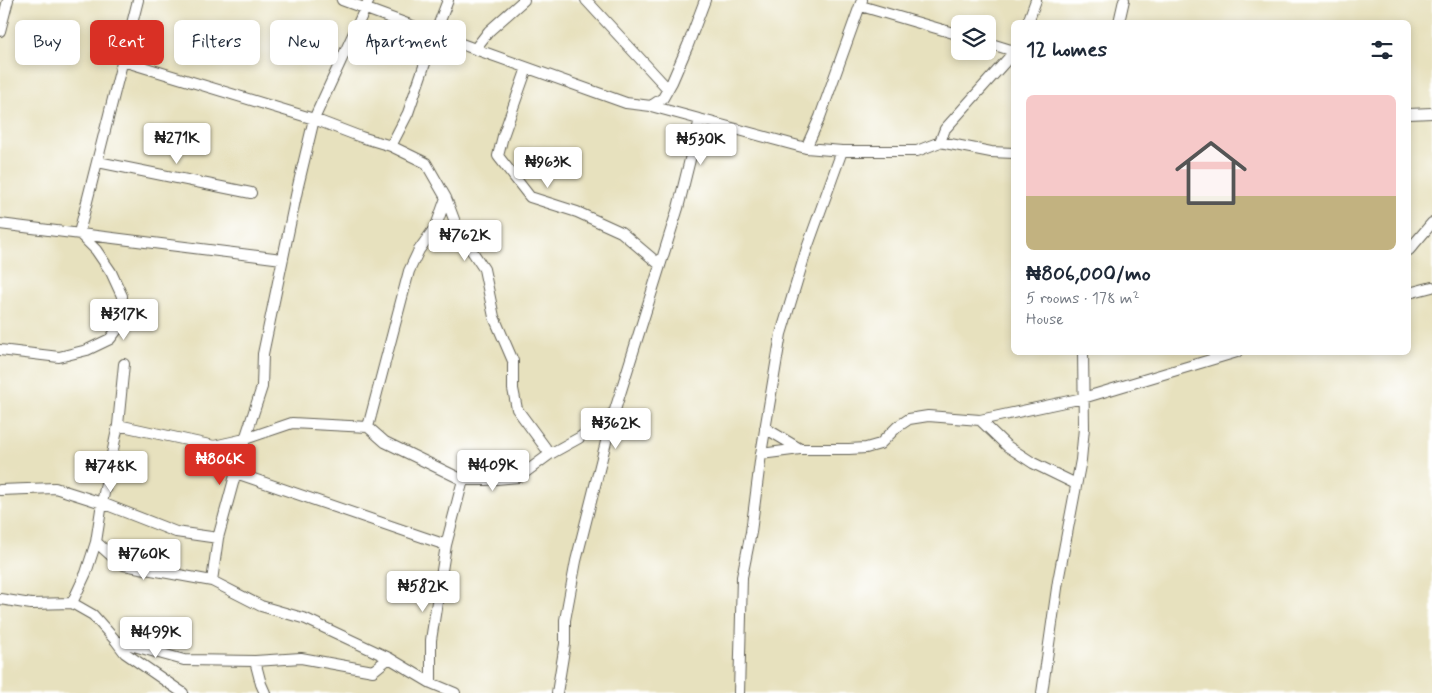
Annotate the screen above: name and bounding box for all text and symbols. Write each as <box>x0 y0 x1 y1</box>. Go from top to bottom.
map controls <box>951 15 996 60</box>
button: layers <box>951 15 996 60</box>
chip: Buy <box>15 20 80 65</box>
chip: Rent <box>90 20 164 65</box>
chip: Filters <box>174 20 260 65</box>
chip: New <box>270 20 338 65</box>
chip: Apartment <box>348 20 466 65</box>
text: 12 homes <box>1026 36 1107 64</box>
icon: filters <box>1368 36 1396 64</box>
pin: ₦271K <box>142 122 212 165</box>
pin: ₦530K <box>666 124 736 166</box>
text: ₦271K <box>155 128 199 149</box>
icon: home <box>1166 128 1256 218</box>
text: ₦530K <box>677 129 725 150</box>
pin: ₦963K <box>513 146 583 189</box>
text: ₦963K <box>525 152 571 173</box>
pin: ₦762K <box>430 220 500 262</box>
text: ₦762K <box>440 225 490 246</box>
text: ₦806,000/mo <box>1026 260 1151 288</box>
text: 5 rooms · 178 m² <box>1026 288 1140 309</box>
pin: ₦317K <box>89 298 159 341</box>
text: ₦317K <box>101 304 147 325</box>
text: House <box>1026 309 1064 330</box>
pin: ₦362K <box>581 408 651 450</box>
text: ₦362K <box>592 413 640 434</box>
pin: ₦806K <box>185 444 255 486</box>
text: ₦806K <box>196 449 244 470</box>
pin: ₦748K <box>76 450 146 493</box>
pin: ₦409K <box>458 450 528 492</box>
text: ₦409K <box>468 455 518 476</box>
text: ₦748K <box>86 456 136 477</box>
pin: ₦760K <box>109 538 179 581</box>
text: ₦760K <box>118 544 170 565</box>
pin: ₦582K <box>388 570 458 613</box>
text: ₦582K <box>398 576 448 597</box>
pin: ₦499K <box>121 616 191 659</box>
text: ₦499K <box>131 622 181 643</box>

